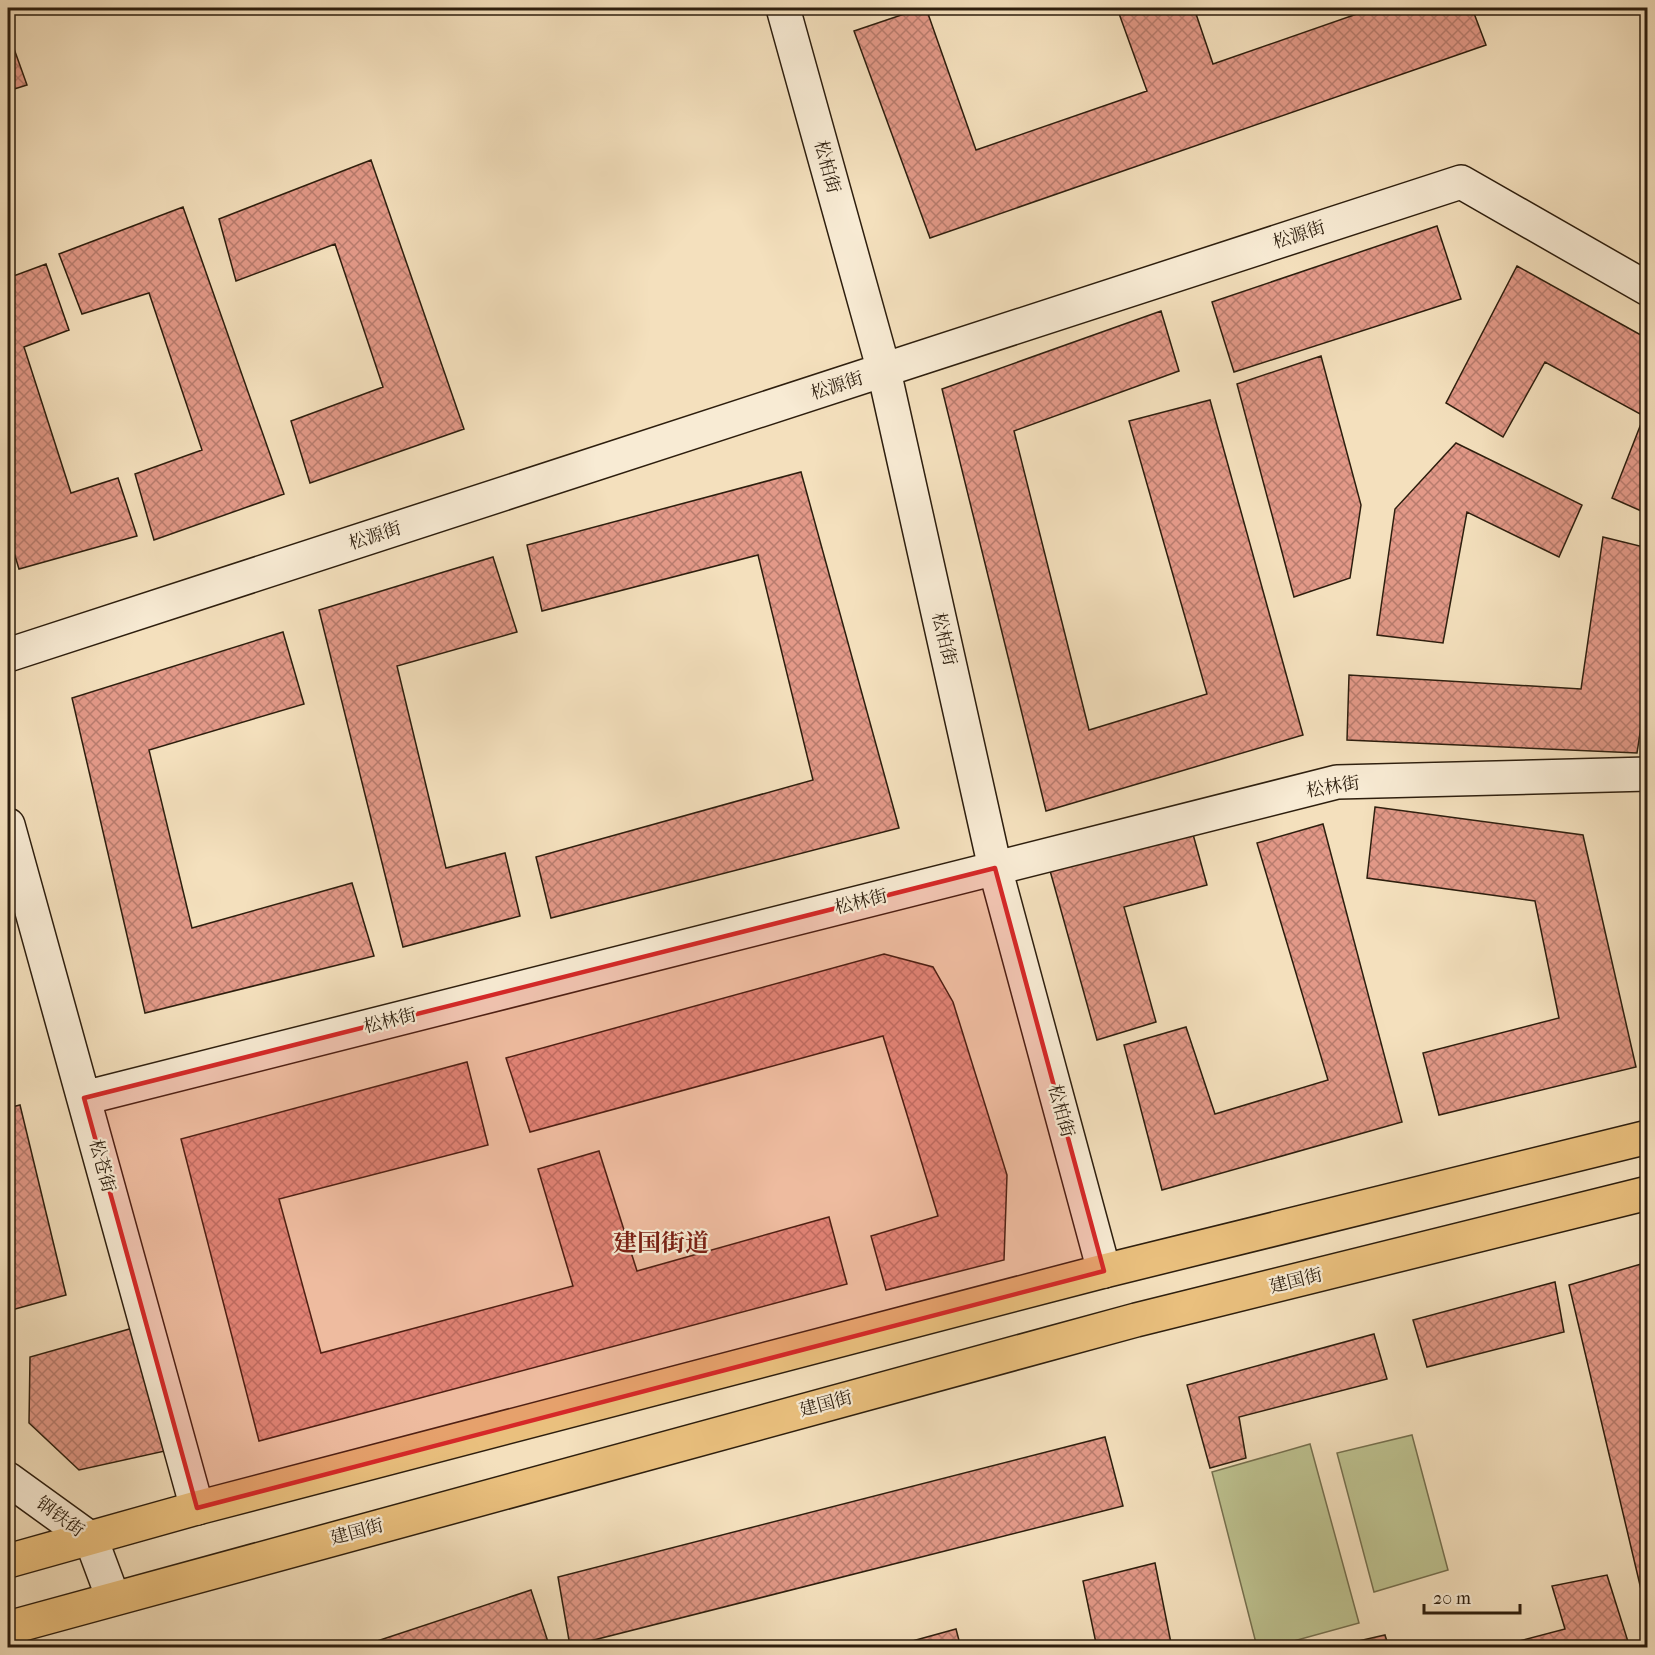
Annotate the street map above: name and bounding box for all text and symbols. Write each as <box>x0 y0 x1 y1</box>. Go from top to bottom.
street label: 松柏街 <box>810 138 844 196</box>
street label: 松源街 <box>1270 217 1328 253</box>
street label: 松源街 <box>808 368 866 404</box>
street label: 松源街 <box>346 518 404 554</box>
street label: 松柏街 <box>928 610 960 668</box>
street label: 松林街 <box>1305 772 1361 802</box>
street label: 松林街 <box>832 885 890 919</box>
street label: 松林街 <box>361 1004 419 1038</box>
street label: 松柏街 <box>1044 1082 1078 1140</box>
street label: 松苍街 <box>85 1137 119 1195</box>
district label: 建国街道 <box>613 1229 709 1257</box>
street label: 建国街 <box>1267 1264 1325 1298</box>
street label: 建国街 <box>797 1387 855 1421</box>
street label: 钢铁街 <box>32 1493 88 1541</box>
street label: 建国街 <box>328 1515 386 1549</box>
scale bar <box>1424 1577 1520 1615</box>
text: 20 m <box>1433 1588 1471 1609</box>

